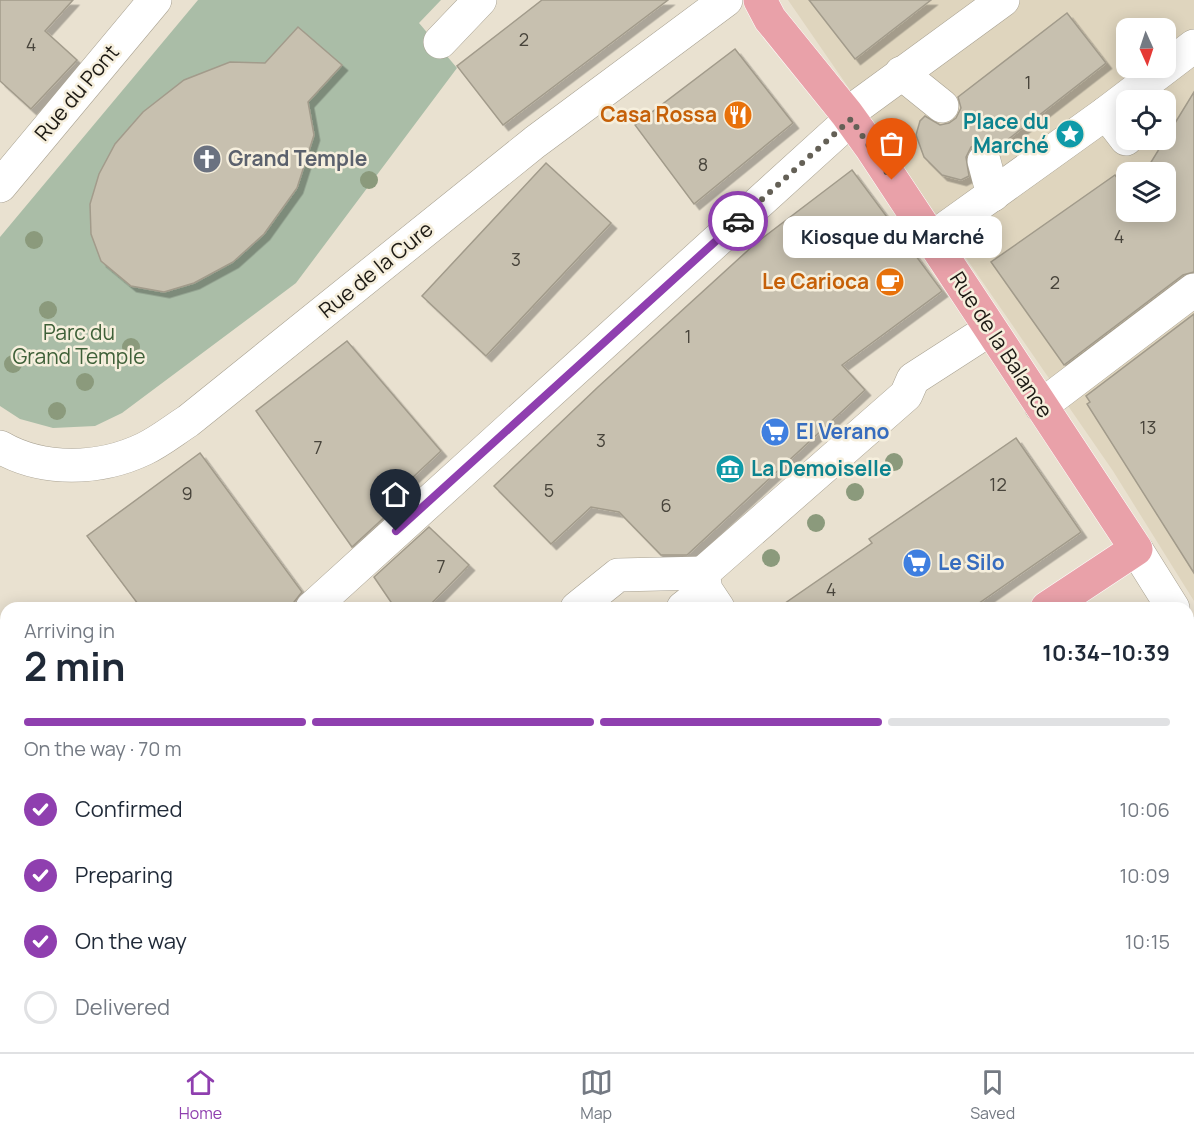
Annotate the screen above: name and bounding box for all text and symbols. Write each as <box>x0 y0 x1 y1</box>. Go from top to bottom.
north arrow <box>1116 18 1176 78</box>
map controls <box>1116 18 1176 222</box>
house number: 2 <box>519 27 529 51</box>
house number: 4 <box>26 32 36 56</box>
street label: Rue du Pont <box>28 38 125 146</box>
house number: 1 <box>1024 70 1032 94</box>
button: locate <box>1116 90 1176 150</box>
restaurant icon: Casa Rossa <box>722 99 754 131</box>
place label: Casa Rossa <box>600 100 717 128</box>
place label: Place du Marché <box>963 107 1049 159</box>
pin <box>866 118 917 180</box>
place icon: Place du Marché <box>1054 118 1086 150</box>
icon: bag <box>875 127 908 160</box>
church icon: Grand Temple <box>191 143 223 175</box>
place label: Grand Temple <box>228 144 367 172</box>
house number: 8 <box>698 152 708 176</box>
button: layers <box>1116 162 1176 222</box>
courier <box>708 191 768 251</box>
icon: car <box>722 205 755 238</box>
street label: Rue de la Cure <box>313 215 438 324</box>
callout: Kiosque du Marché <box>782 216 1002 258</box>
text: Kiosque du Marché <box>801 223 984 250</box>
house number: 4 <box>1114 224 1124 248</box>
house number: 3 <box>511 247 521 271</box>
cafe icon: Le Carioca <box>874 266 906 298</box>
street label: Rue de la Balance <box>944 266 1060 423</box>
place label: Le Carioca <box>762 267 869 295</box>
house number: 2 <box>1050 270 1060 294</box>
park label: Parc du Grand Temple <box>13 318 145 370</box>
house number: 1 <box>684 324 692 348</box>
house number: 13 <box>1140 415 1156 439</box>
supermarket icon: El Verano <box>759 416 791 448</box>
place label: El Verano <box>796 417 889 445</box>
house number: 3 <box>596 428 606 452</box>
house number: 7 <box>313 435 323 459</box>
museum icon: La Demoiselle <box>714 453 746 485</box>
place label: La Demoiselle <box>751 454 892 482</box>
pin <box>370 469 421 531</box>
house number: 12 <box>989 472 1007 496</box>
icon: home <box>379 478 412 511</box>
house number: 5 <box>544 478 554 502</box>
house number: 9 <box>181 481 193 505</box>
house number: 6 <box>660 493 672 517</box>
supermarket icon: Le Silo <box>901 547 933 579</box>
place label: Le Silo <box>938 548 1005 576</box>
house number: 7 <box>436 554 446 578</box>
house number: 4 <box>826 577 836 601</box>
text: Arriving in <box>24 617 115 644</box>
text: 10:34–10:39 <box>1042 638 1170 668</box>
text: 2 min <box>24 639 125 693</box>
text: On the way · 70 m <box>24 735 181 762</box>
icon: check <box>24 793 57 826</box>
text: Confirmed <box>75 794 183 824</box>
text: 10:06 <box>1119 796 1170 823</box>
icon: check <box>24 859 57 892</box>
text: Preparing <box>75 860 173 890</box>
text: 10:09 <box>1119 862 1170 889</box>
icon: check <box>24 925 57 958</box>
text: On the way <box>75 926 187 956</box>
text: 10:15 <box>1125 928 1170 955</box>
text: Delivered <box>75 992 170 1022</box>
tab: Home <box>179 1066 222 1124</box>
tab: Map <box>580 1066 613 1124</box>
tab: Saved <box>970 1066 1015 1124</box>

